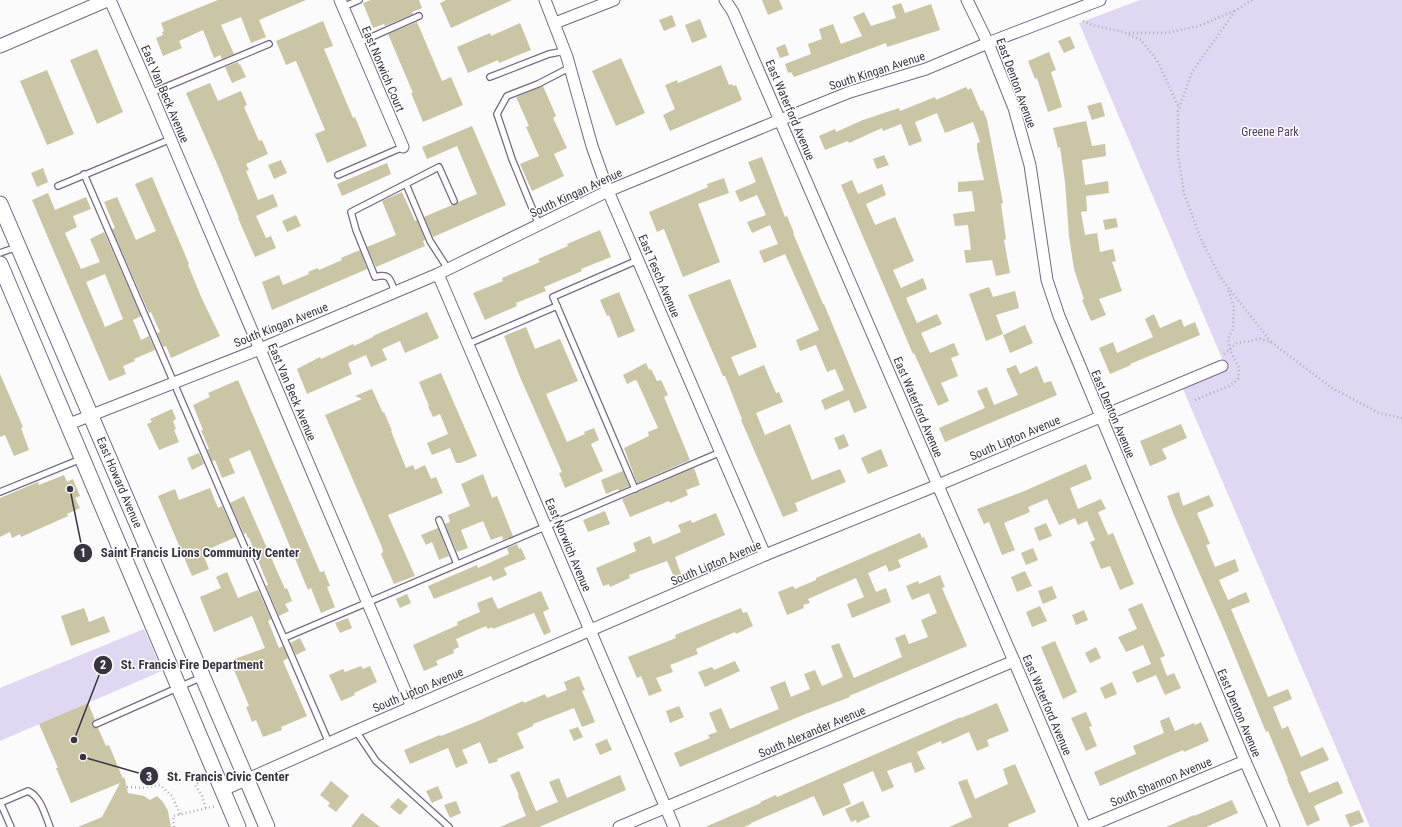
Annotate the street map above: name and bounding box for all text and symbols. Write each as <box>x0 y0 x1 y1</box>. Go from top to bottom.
street label: East Norwich Court <box>359 24 407 114</box>
street label: East Denton Avenue <box>993 36 1039 130</box>
street label: East Van Beck Avenue <box>138 43 192 145</box>
street label: South Kingan Avenue <box>827 49 927 93</box>
street label: East Waterford Avenue <box>763 58 818 163</box>
park label: Greene Park <box>1241 125 1299 139</box>
street label: South Kingan Avenue <box>528 165 625 220</box>
street label: East Tesch Avenue <box>635 232 683 320</box>
street label: South Kingan Avenue <box>232 300 330 350</box>
street label: East Van Beck Avenue <box>265 341 319 443</box>
street label: East Waterford Avenue <box>891 355 946 460</box>
street label: East Denton Avenue <box>1088 368 1138 460</box>
street label: South Lipton Avenue <box>968 412 1063 463</box>
street label: East Howard Avenue <box>94 435 145 530</box>
street label: East Norwich Avenue <box>542 496 594 594</box>
street label: South Lipton Avenue <box>669 537 764 588</box>
callout: Saint Francis Lions Community Center <box>73 540 307 565</box>
text: Saint Francis Lions Community Center <box>101 545 300 560</box>
text: 1 <box>80 546 86 560</box>
callout: St. Francis Fire Department <box>93 652 272 677</box>
street label: East Waterford Avenue <box>1020 653 1075 758</box>
text: St. Francis Fire Department <box>121 657 263 672</box>
text: 2 <box>100 658 106 672</box>
street label: South Lipton Avenue <box>371 664 466 715</box>
street label: East Denton Avenue <box>1214 667 1264 759</box>
street label: South Alexander Avenue <box>756 703 868 761</box>
street label: South Shannon Avenue <box>1108 754 1214 810</box>
callout: St. Francis Civic Center <box>139 764 297 789</box>
text: St. Francis Civic Center <box>167 769 290 784</box>
text: 3 <box>146 770 152 784</box>

